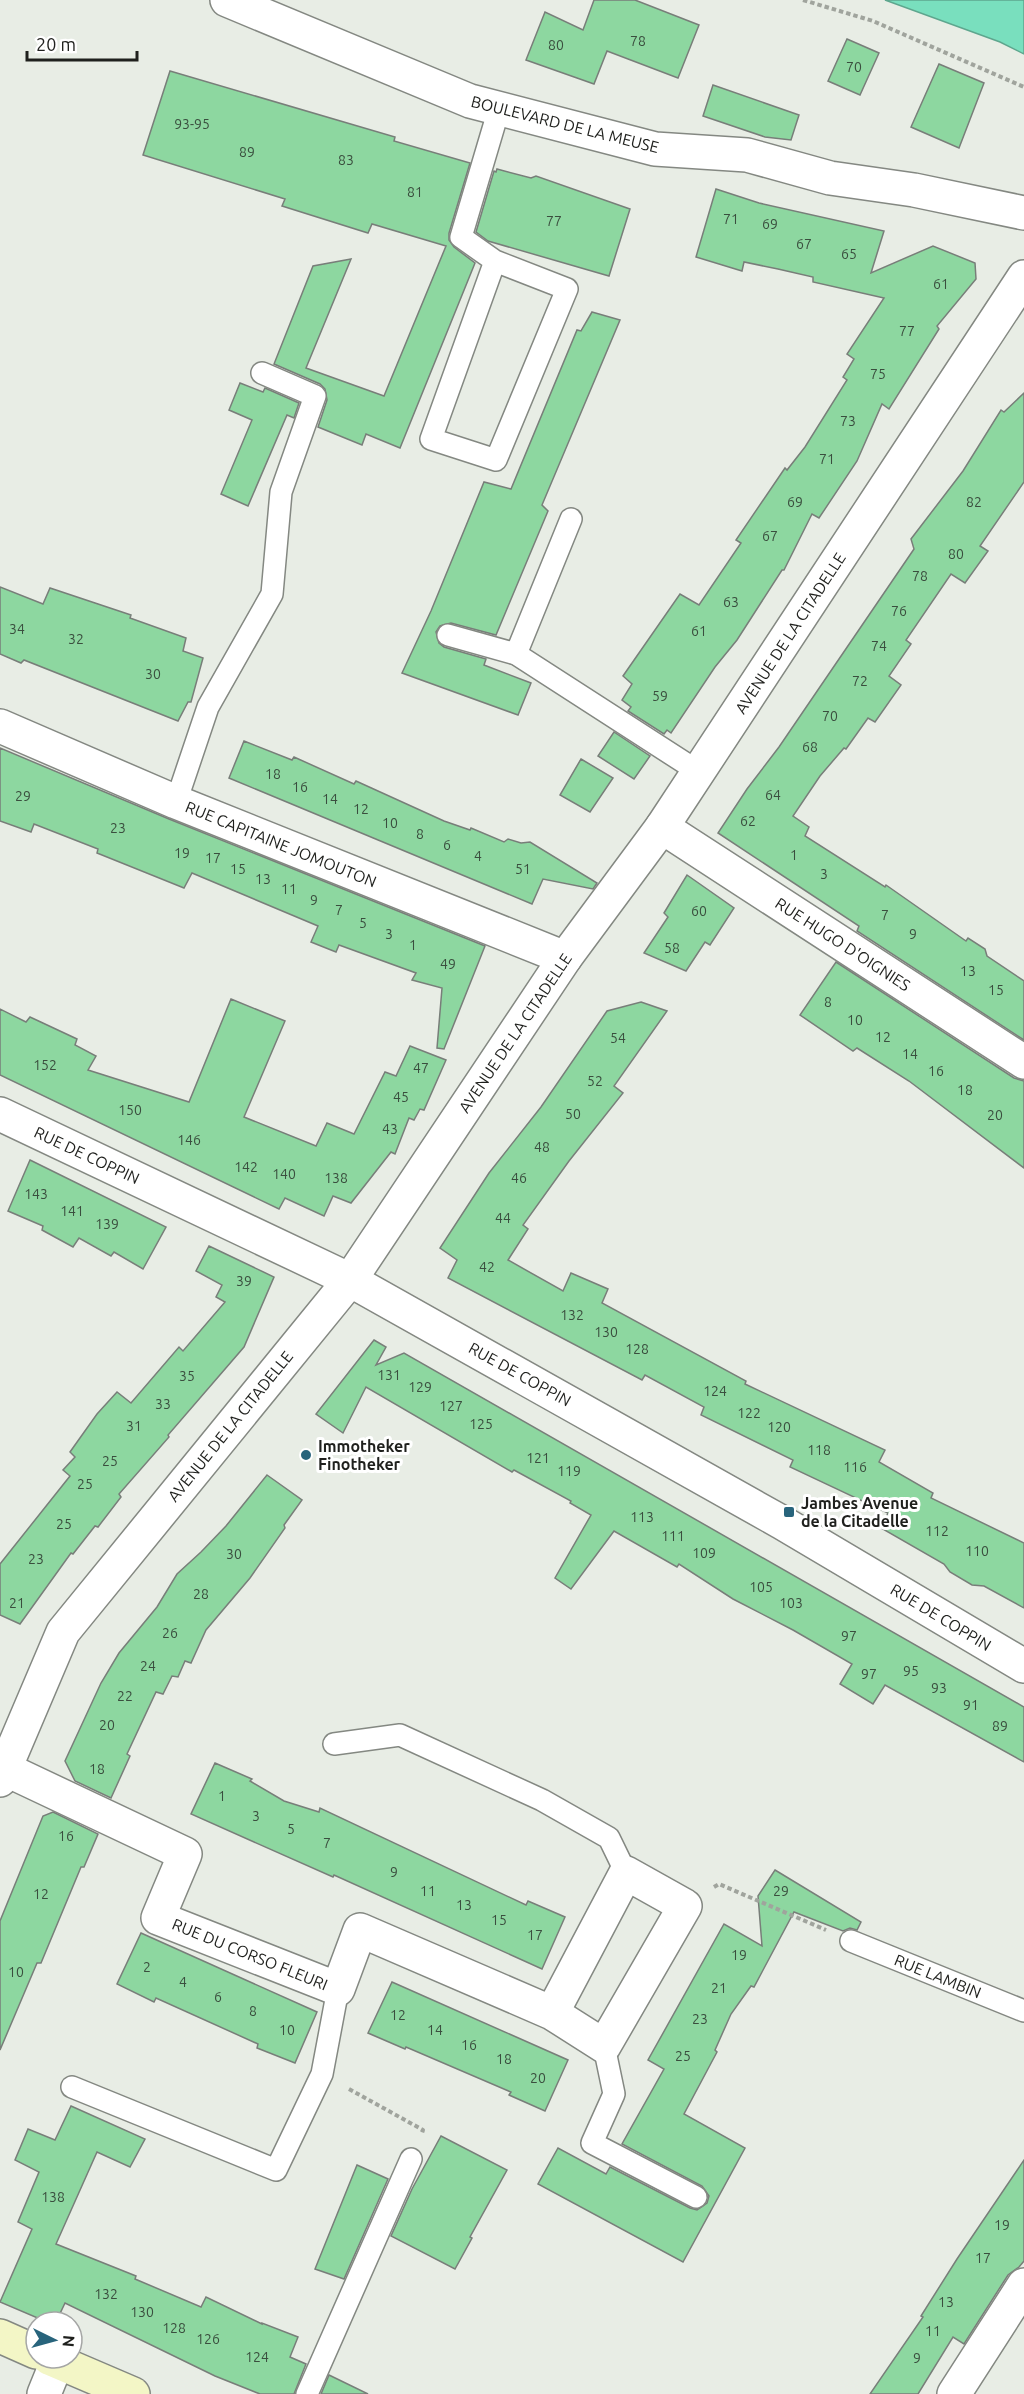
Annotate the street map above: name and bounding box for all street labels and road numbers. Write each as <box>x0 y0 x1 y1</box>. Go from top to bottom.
street label: BOULEVARD DE LA MEUSE <box>469 92 661 156</box>
street label: AVENUE DE LA CITADELLE <box>731 549 849 717</box>
street label: RUE CAPITAINE JOMOUTON <box>183 797 379 891</box>
street label: RUE HUGO D'OIGNIES <box>772 894 914 994</box>
street label: AVENUE DE LA CITADELLE <box>455 950 575 1116</box>
street label: RUE DE COPPIN <box>31 1123 143 1187</box>
street label: RUE DE COPPIN <box>466 1338 574 1410</box>
street label: AVENUE DE LA CITADELLE <box>164 1347 296 1505</box>
street label: RUE DE COPPIN <box>887 1580 995 1654</box>
street label: RUE DU CORSO FLEURI <box>170 1915 330 1993</box>
street label: RUE LAMBIN <box>892 1950 984 2002</box>

